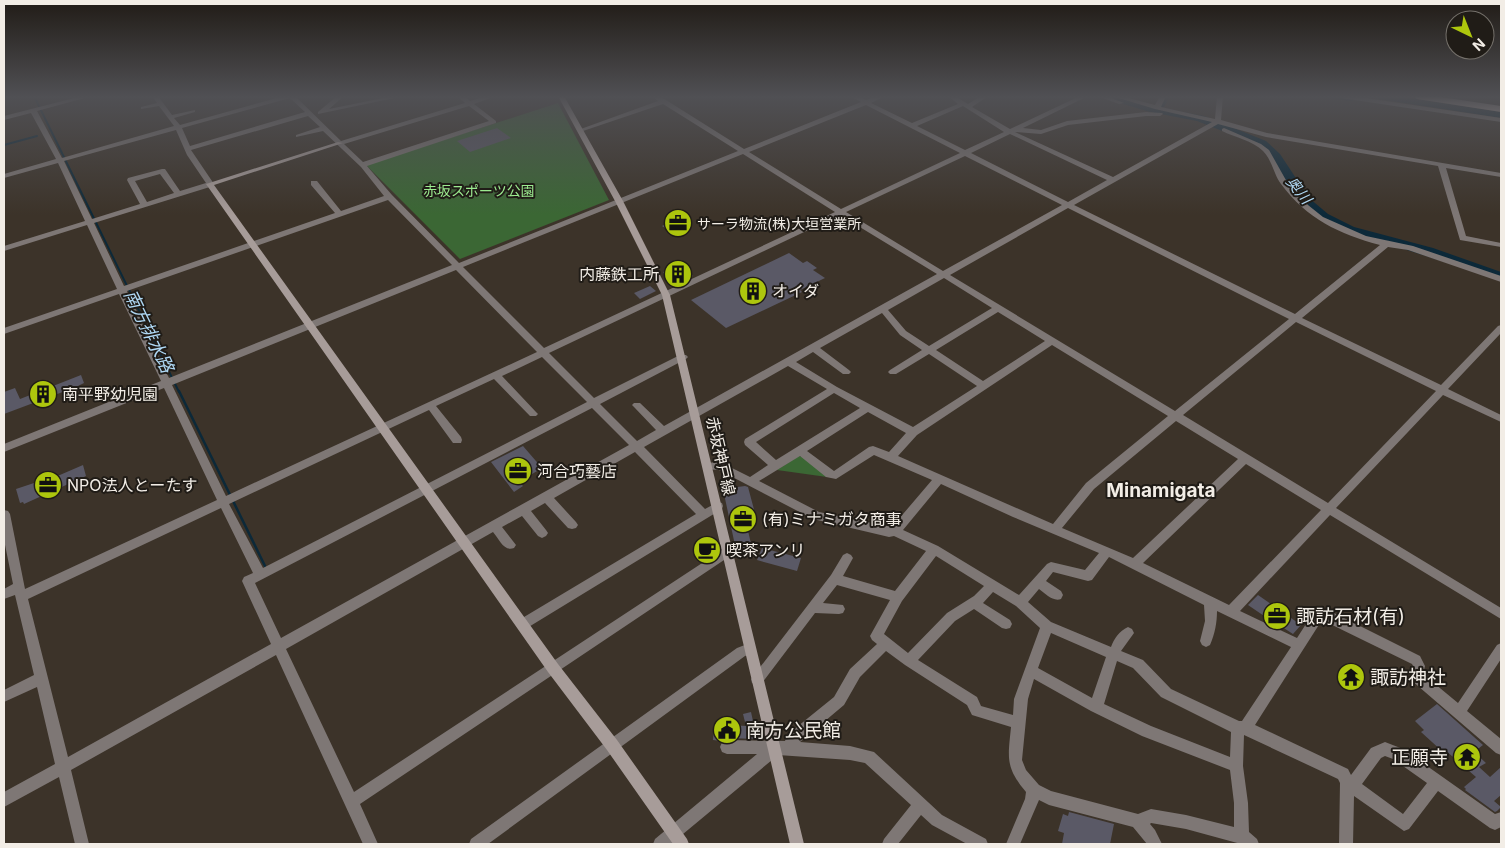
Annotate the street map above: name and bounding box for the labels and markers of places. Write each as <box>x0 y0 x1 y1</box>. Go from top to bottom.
office icon: サーラ物流(株)大垣営業所 <box>663 208 693 238</box>
place label: サーラ物流(株)大垣営業所 <box>697 215 861 232</box>
building icon: 内藤鉄工所 <box>663 259 693 289</box>
place label: 内藤鉄工所 <box>579 264 659 284</box>
building icon: オイダ <box>738 276 768 306</box>
place label: オイダ <box>772 281 819 301</box>
building icon: 南平野幼児園 <box>28 379 58 409</box>
place label: 南平野幼児園 <box>62 384 158 404</box>
office icon: 河合巧藝店 <box>503 456 533 486</box>
place label: 河合巧藝店 <box>537 461 617 481</box>
office icon: NPO法人とーたす <box>33 470 63 500</box>
place label: NPO法人とーたす <box>67 475 198 495</box>
office icon: (有)ミナミガタ商事 <box>728 504 758 534</box>
place label: (有)ミナミガタ商事 <box>762 509 902 529</box>
cafe icon: 喫茶アンリ <box>692 535 722 565</box>
place label: 喫茶アンリ <box>726 540 805 560</box>
office icon: 諏訪石材(有) <box>1262 601 1292 631</box>
place label: 諏訪石材(有) <box>1296 605 1405 628</box>
temple icon: 諏訪神社 <box>1336 662 1366 692</box>
place label: 諏訪神社 <box>1370 666 1446 689</box>
public building icon: 南方公民館 <box>712 715 742 745</box>
place label: 南方公民館 <box>746 719 841 742</box>
temple icon: 正願寺 <box>1452 742 1482 772</box>
place label: 正願寺 <box>1391 746 1448 769</box>

